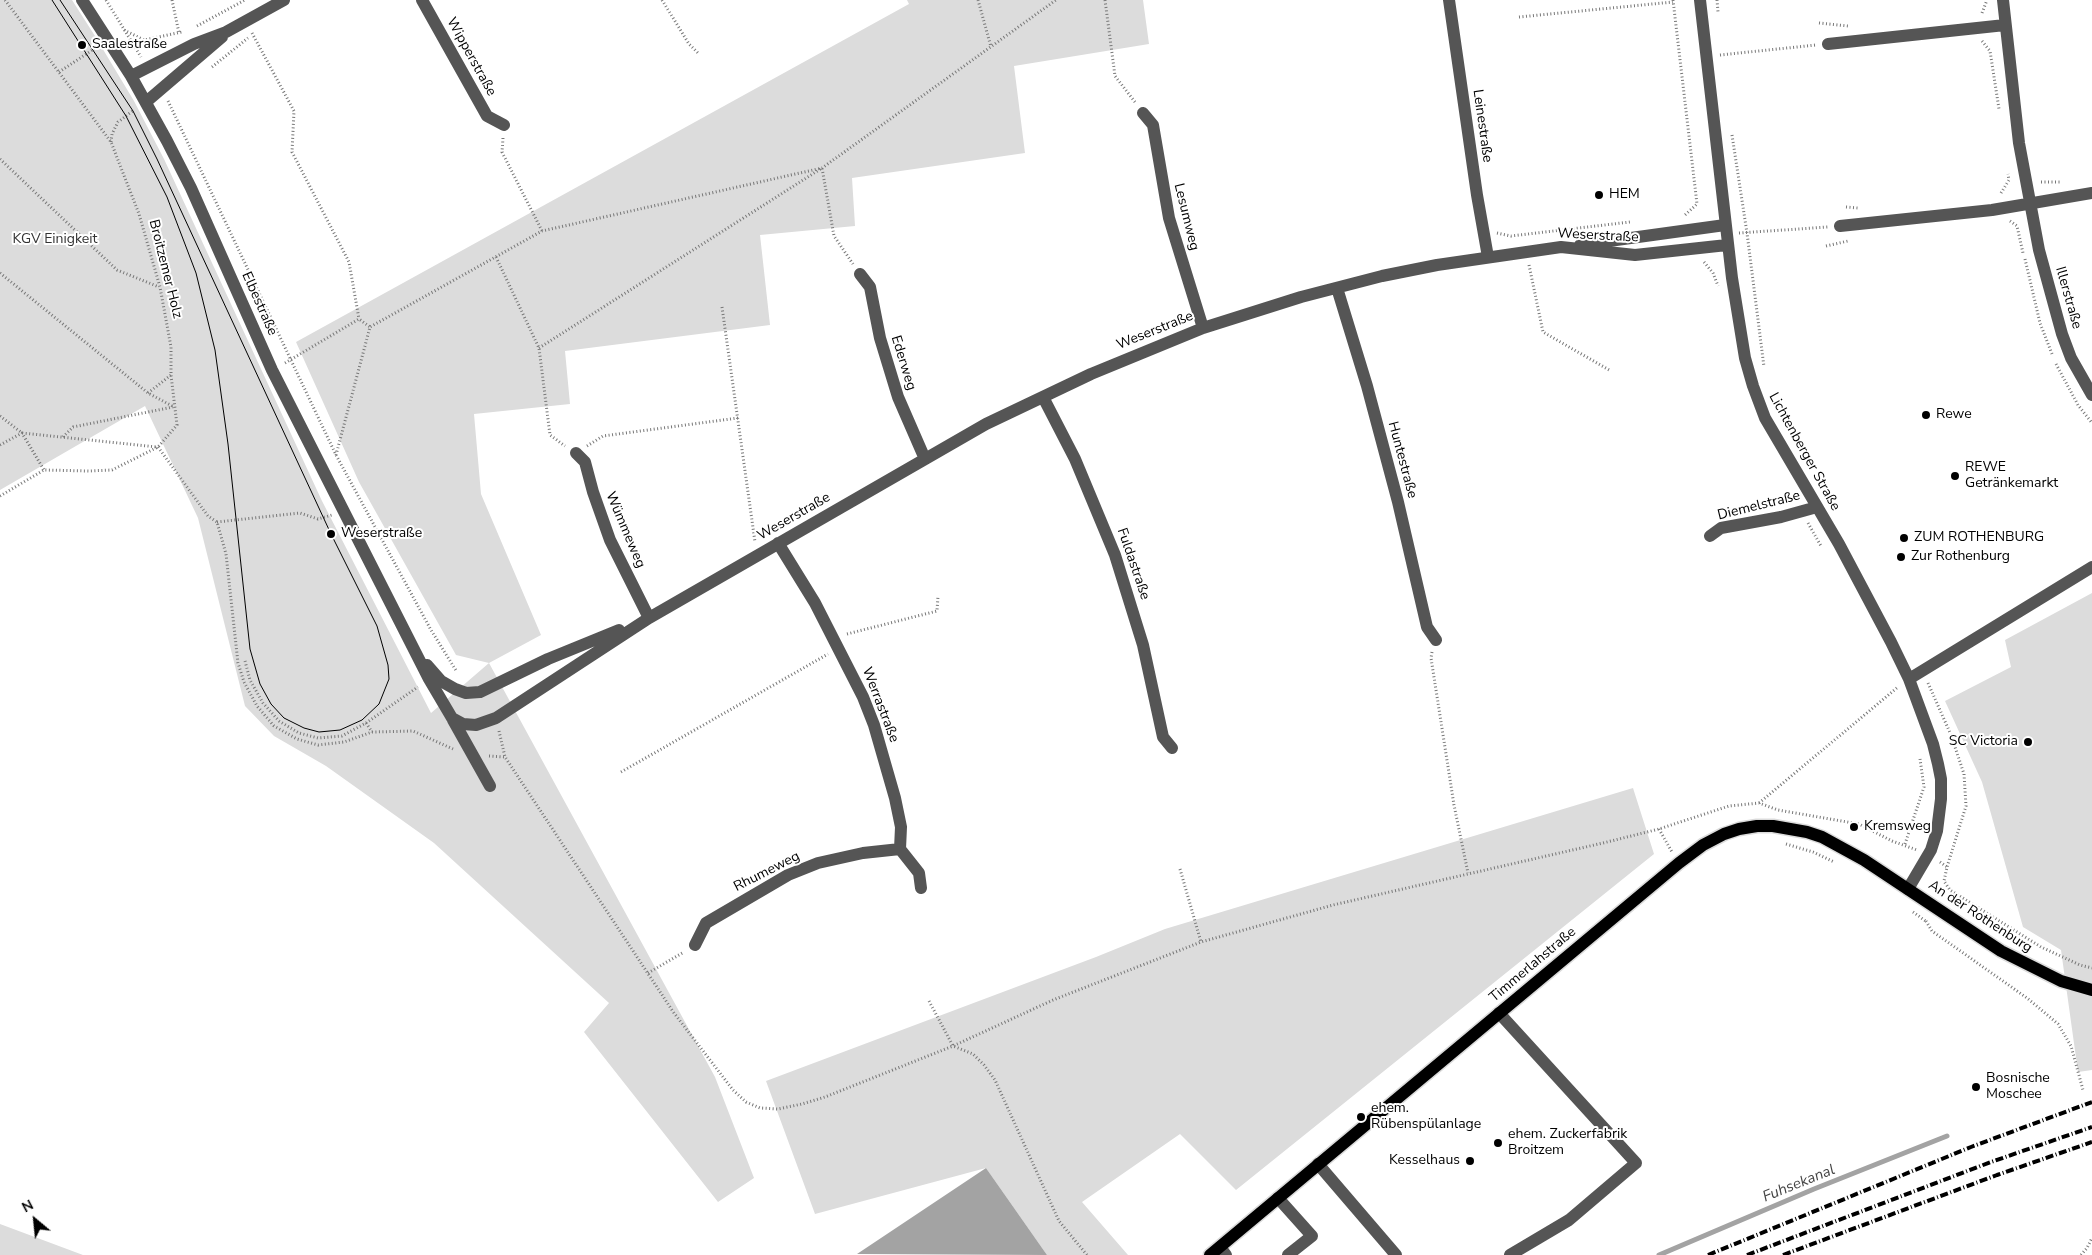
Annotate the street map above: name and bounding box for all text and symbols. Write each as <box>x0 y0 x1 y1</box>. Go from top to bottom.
street label: Wipperstraße <box>442 15 500 99</box>
place label: Saalestraße <box>92 37 167 53</box>
marker: Saalestraße <box>76 39 88 51</box>
street label: Leinestraße <box>1469 88 1495 164</box>
street label: Lesumweg <box>1170 182 1202 252</box>
place label: HEM <box>1609 187 1640 203</box>
marker: HEM <box>1593 189 1605 201</box>
street label: Broitzemer Holz <box>145 218 185 320</box>
street label: Weserstraße <box>1557 225 1639 247</box>
park label: KGV Einigkeit <box>13 232 97 248</box>
street label: Illerstraße <box>2051 265 2085 331</box>
street label: Elbestraße <box>238 270 280 338</box>
street label: Weserstraße <box>1114 308 1196 354</box>
street label: Ederweg <box>887 334 919 392</box>
street label: Lichtenberger Straße <box>1765 390 1843 514</box>
place label: Rewe <box>1936 407 1972 423</box>
marker: Rewe <box>1920 409 1932 421</box>
street label: Huntestraße <box>1384 420 1420 500</box>
place label: REWE Getränkemarkt <box>1965 460 2058 492</box>
marker: REWE Getränkemarkt <box>1949 470 1961 482</box>
street label: Diemelstraße <box>1716 488 1802 524</box>
street label: Wümmeweg <box>601 489 649 571</box>
street label: Weserstraße <box>755 489 833 545</box>
place label: Weserstraße <box>341 526 422 542</box>
street label: Fuldastraße <box>1113 526 1153 602</box>
marker: Weserstraße <box>325 528 337 540</box>
place label: ZUM ROTHENBURG <box>1914 530 2044 546</box>
marker: ZUM ROTHENBURG <box>1898 532 1910 544</box>
place label: Zur Rothenburg <box>1911 549 2010 565</box>
marker: Zur Rothenburg <box>1895 551 1907 563</box>
street label: Werrastraße <box>858 665 902 745</box>
place label: SC Victoria <box>1949 734 2018 750</box>
marker: SC Victoria <box>2022 736 2034 748</box>
place label: Kremsweg <box>1864 819 1931 835</box>
marker: Kremsweg <box>1848 821 1860 833</box>
street label: Rhumeweg <box>731 848 803 896</box>
street label: An der Rothenburg <box>1925 877 2035 957</box>
street label: Timmerlahstraße <box>1486 924 1580 1006</box>
place label: Bosnische Moschee <box>1986 1071 2050 1104</box>
marker: Bosnische Moschee <box>1970 1081 1982 1093</box>
place label: ehem. Rübenspülanlage <box>1371 1101 1481 1134</box>
marker: ehem. Rübenspülanlage <box>1355 1111 1367 1123</box>
place label: ehem. Zuckerfabrik Broitzem <box>1508 1127 1627 1160</box>
marker: ehem. Zuckerfabrik Broitzem <box>1492 1137 1504 1149</box>
place label: Kesselhaus <box>1389 1153 1460 1169</box>
marker: Kesselhaus <box>1464 1155 1476 1167</box>
water label: Fuhsekanal <box>1760 1161 1838 1207</box>
north arrow <box>10 1195 60 1245</box>
text: N <box>19 1195 37 1217</box>

